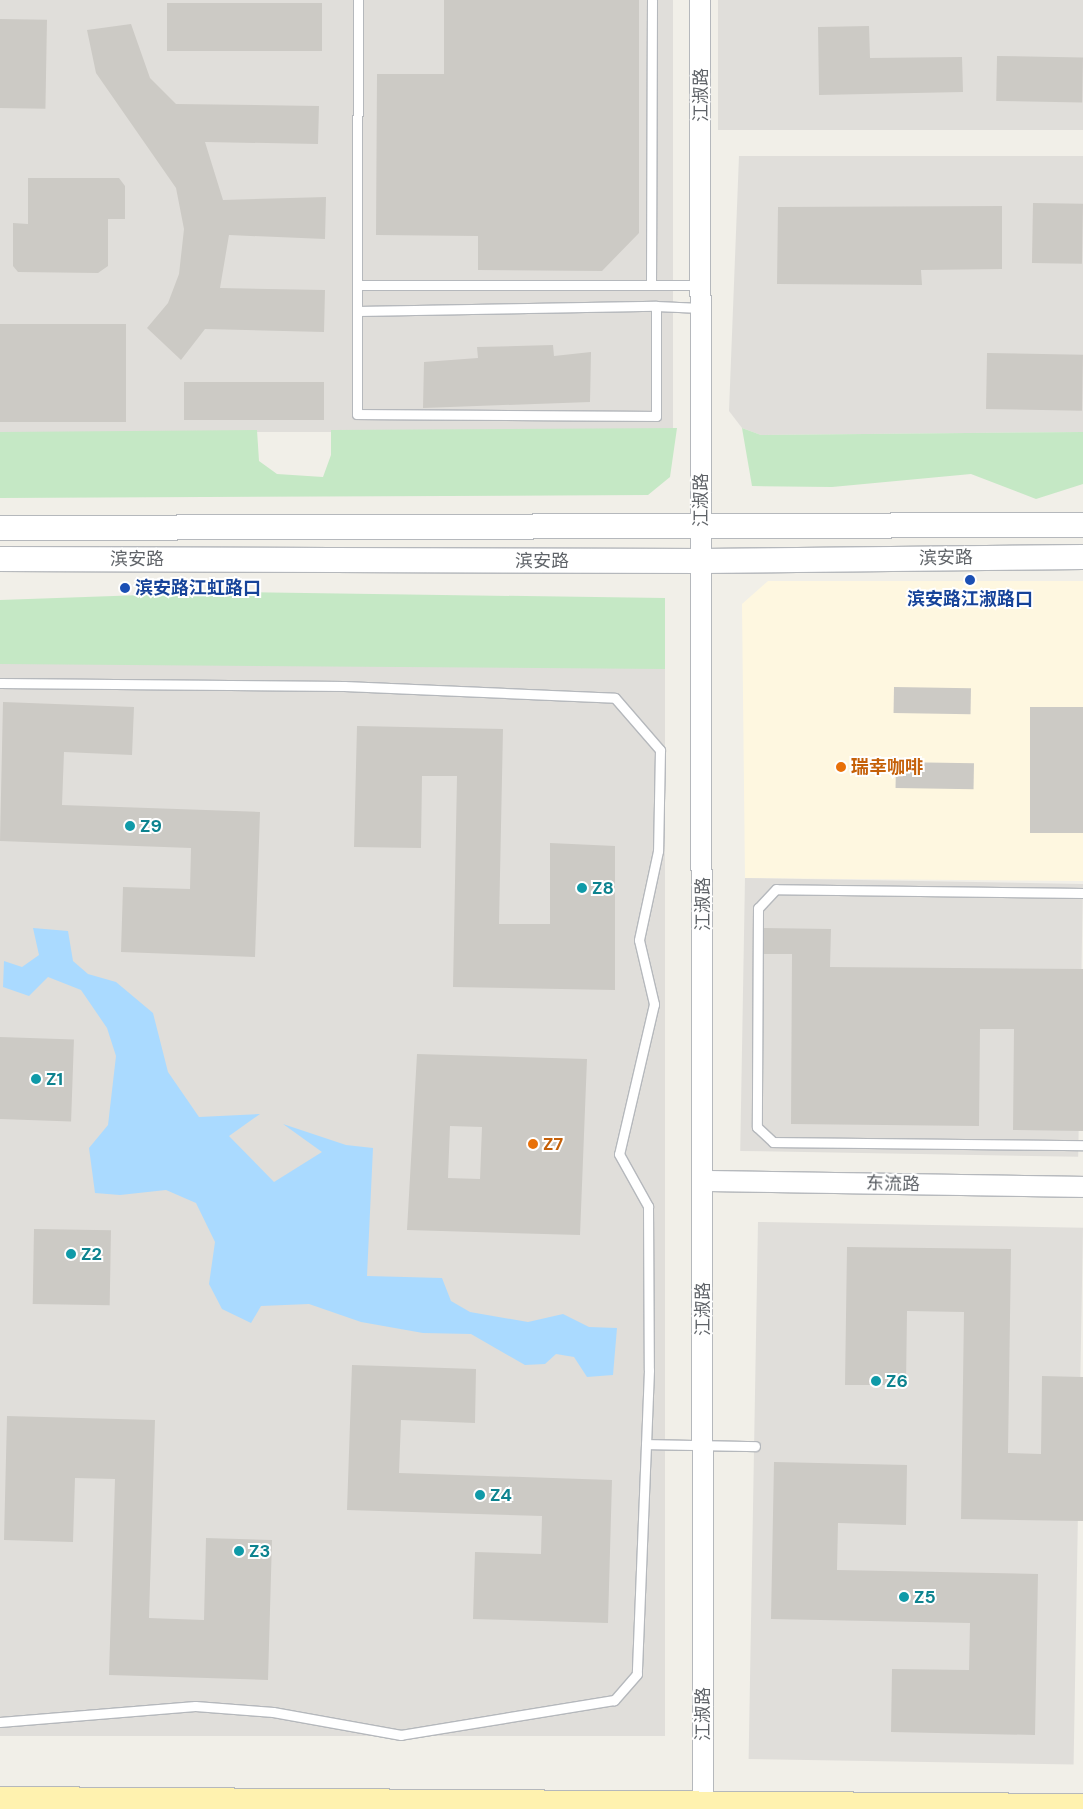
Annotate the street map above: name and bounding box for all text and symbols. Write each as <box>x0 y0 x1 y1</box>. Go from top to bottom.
street label: 江淑路 <box>690 68 712 122</box>
street label: 江淑路 <box>690 473 712 527</box>
street label: 滨安路 <box>919 547 973 569</box>
street label: 滨安路 <box>110 548 164 570</box>
street label: 滨安路 <box>515 550 569 572</box>
marker: 滨安路江淑路口 <box>964 574 976 586</box>
place label: 滨安路江虹路口 <box>135 577 261 599</box>
marker: 滨安路江虹路口 <box>119 582 131 594</box>
place label: 滨安路江淑路口 <box>907 588 1033 610</box>
place label: 瑞幸咖啡 <box>851 756 923 778</box>
marker: 瑞幸咖啡 <box>835 761 847 773</box>
place label: Z9 <box>140 815 162 837</box>
marker: Z9 <box>124 820 136 832</box>
place label: Z8 <box>592 877 614 899</box>
street label: 江淑路 <box>692 877 714 931</box>
marker: Z8 <box>576 882 588 894</box>
place label: Z1 <box>46 1068 63 1090</box>
marker: Z1 <box>30 1073 42 1085</box>
place label: Z7 <box>543 1133 563 1155</box>
marker: Z7 <box>527 1138 539 1150</box>
street label: 东流路 <box>866 1173 920 1195</box>
place label: Z2 <box>81 1243 102 1265</box>
marker: Z2 <box>65 1248 77 1260</box>
street label: 江淑路 <box>692 1282 714 1336</box>
place label: Z6 <box>886 1370 908 1392</box>
marker: Z6 <box>870 1375 882 1387</box>
place label: Z4 <box>490 1484 512 1506</box>
marker: Z4 <box>474 1489 486 1501</box>
place label: Z3 <box>249 1540 270 1562</box>
marker: Z3 <box>233 1545 245 1557</box>
place label: Z5 <box>914 1586 936 1608</box>
marker: Z5 <box>898 1591 910 1603</box>
street label: 江淑路 <box>692 1687 714 1741</box>

